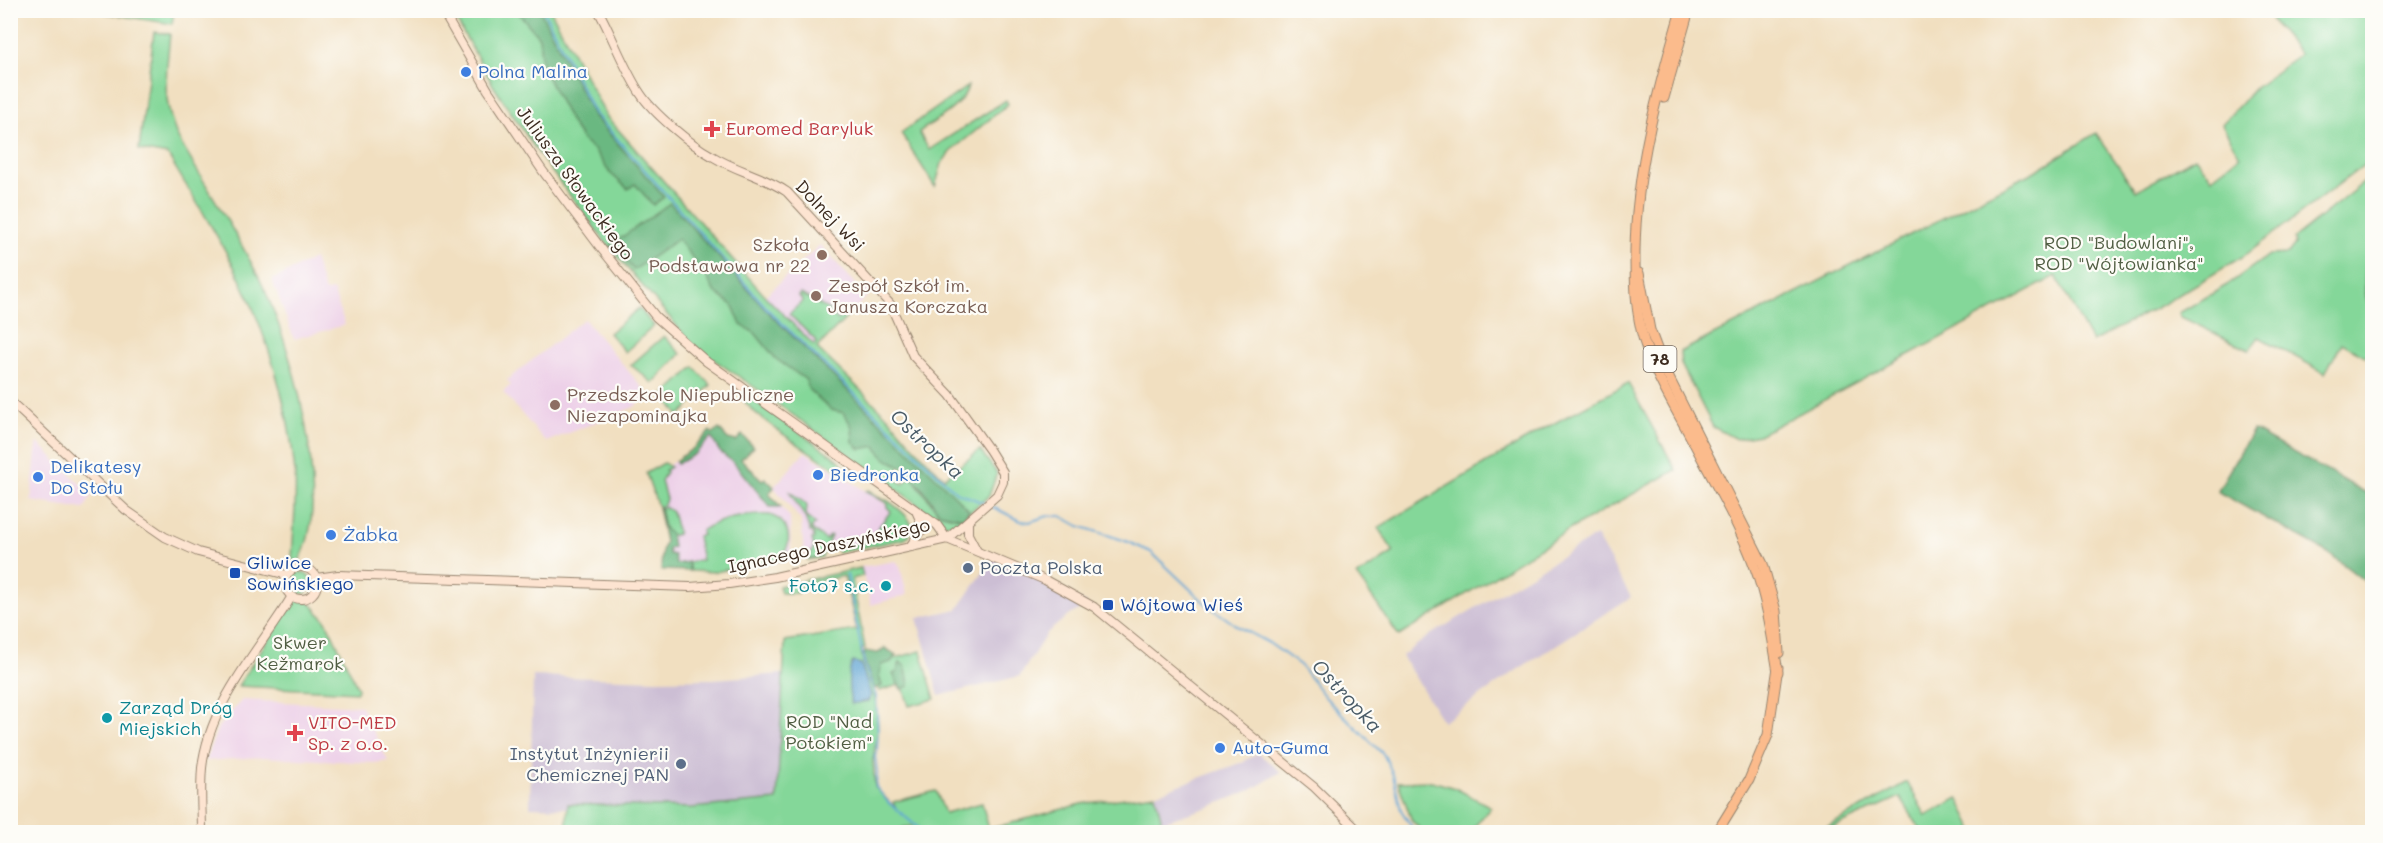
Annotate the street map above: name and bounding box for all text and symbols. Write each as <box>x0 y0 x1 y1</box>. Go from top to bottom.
place label: Polna Malina <box>478 59 588 83</box>
marker: Polna Malina <box>459 65 473 79</box>
street label: Juliusza Słowackiego <box>512 101 640 264</box>
place label: Euromed Baryluk <box>726 116 873 140</box>
marker: Euromed Baryluk <box>703 120 721 138</box>
street label: Dolnej Wsi <box>791 174 871 256</box>
park label: ROD "Budowlani", ROD "Wójtowianka" <box>2034 230 2204 275</box>
place label: Szkoła Podstawowa nr 22 <box>649 232 810 277</box>
marker: Szkoła Podstawowa nr 22 <box>815 248 829 262</box>
place label: Zespół Szkół im. Janusza Korczaka <box>828 273 988 318</box>
marker: Zespół Szkół im. Janusza Korczaka <box>809 289 823 303</box>
road number: 78 <box>1644 346 1676 372</box>
place label: Przedszkole Niepubliczne Niezapominajka <box>567 382 794 427</box>
marker: Przedszkole Niepubliczne Niezapominajka <box>548 398 562 412</box>
water label: Ostropka <box>885 402 970 484</box>
place label: Delikatesy Do Stołu <box>50 454 142 499</box>
place label: Biedronka <box>830 462 920 486</box>
marker: Biedronka <box>811 468 825 482</box>
marker: Delikatesy Do Stołu <box>31 470 45 484</box>
street label: Ignacego Daszyńskiego <box>726 512 932 578</box>
place label: Żabka <box>343 522 399 546</box>
marker: Żabka <box>324 528 338 542</box>
place label: Gliwice Sowińskiego <box>247 550 354 595</box>
place label: Poczta Polska <box>980 555 1103 579</box>
marker: Poczta Polska <box>961 561 975 575</box>
marker: Gliwice Sowińskiego <box>228 566 242 580</box>
place label: Foto7 s.c. <box>789 573 874 597</box>
marker: Foto7 s.c. <box>879 579 893 593</box>
place label: Wójtowa Wieś <box>1120 592 1243 616</box>
marker: Wójtowa Wieś <box>1101 598 1115 612</box>
park label: Skwer Kežmarok <box>257 630 343 675</box>
water label: Ostropka <box>1307 653 1389 738</box>
place label: Zarząd Dróg Miejskich <box>119 695 232 740</box>
park label: ROD "Nad Potokiem" <box>785 709 873 754</box>
place label: VITO-MED Sp. z o.o. <box>308 710 396 755</box>
marker: Zarząd Dróg Miejskich <box>100 711 114 725</box>
marker: VITO-MED Sp. z o.o. <box>286 724 304 742</box>
place label: Auto-Guma <box>1232 735 1329 759</box>
place label: Instytut Inżynierii Chemicznej PAN <box>510 741 669 786</box>
marker: Auto-Guma <box>1213 741 1227 755</box>
marker: Instytut Inżynierii Chemicznej PAN <box>674 757 688 771</box>

